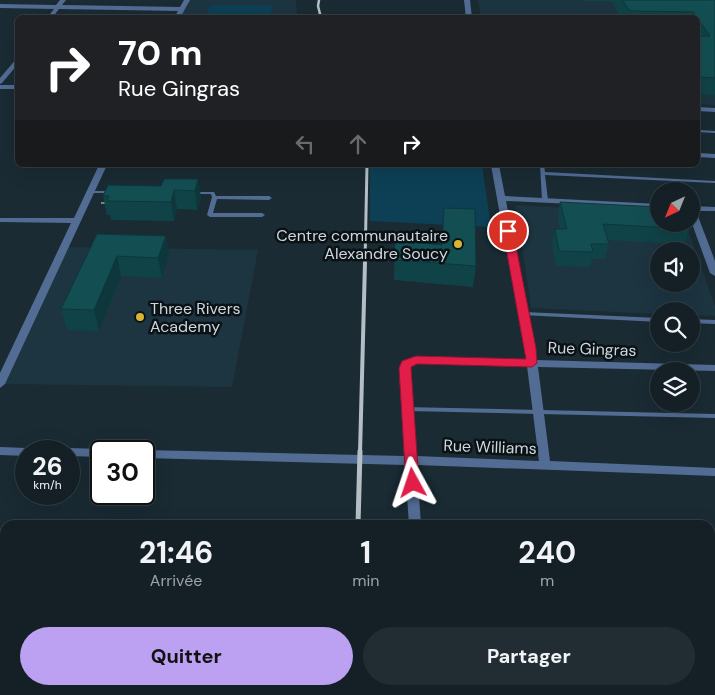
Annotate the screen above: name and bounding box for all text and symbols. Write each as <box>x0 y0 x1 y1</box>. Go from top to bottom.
text: 70 m <box>118 30 202 76</box>
icon: right <box>35 35 100 100</box>
text: Rue Gingras <box>118 74 240 103</box>
icon: left <box>291 130 319 158</box>
icon: ahead <box>344 130 372 158</box>
icon: right <box>397 130 425 158</box>
north arrow <box>650 182 700 232</box>
map controls <box>650 182 700 412</box>
pin <box>487 210 529 252</box>
icon: arrive <box>494 217 522 245</box>
place label: Centre communautaire Alexandre Soucy <box>276 225 448 264</box>
marker: Centre communautaire Alexandre Soucy <box>452 238 464 250</box>
button: sound <box>650 242 700 292</box>
place label: Three Rivers Academy <box>150 298 241 337</box>
button: search <box>650 302 700 352</box>
marker: Three Rivers Academy <box>134 311 146 323</box>
street label: Rue Gingras <box>547 337 637 361</box>
button: layers <box>650 362 700 412</box>
street label: Rue Williams <box>443 435 537 459</box>
speed limit sign: 30 <box>90 440 155 505</box>
text: 26 <box>32 450 63 483</box>
position arrow <box>386 456 438 508</box>
text: km/h <box>33 477 62 493</box>
text: 21:46 <box>139 533 213 572</box>
text: 1 <box>360 533 371 572</box>
text: 240 <box>518 533 576 572</box>
text: Arrivée <box>150 570 202 591</box>
text: min <box>352 570 379 591</box>
text: m <box>540 570 554 591</box>
button: Quitter <box>20 627 353 685</box>
button: Partager <box>363 627 695 685</box>

